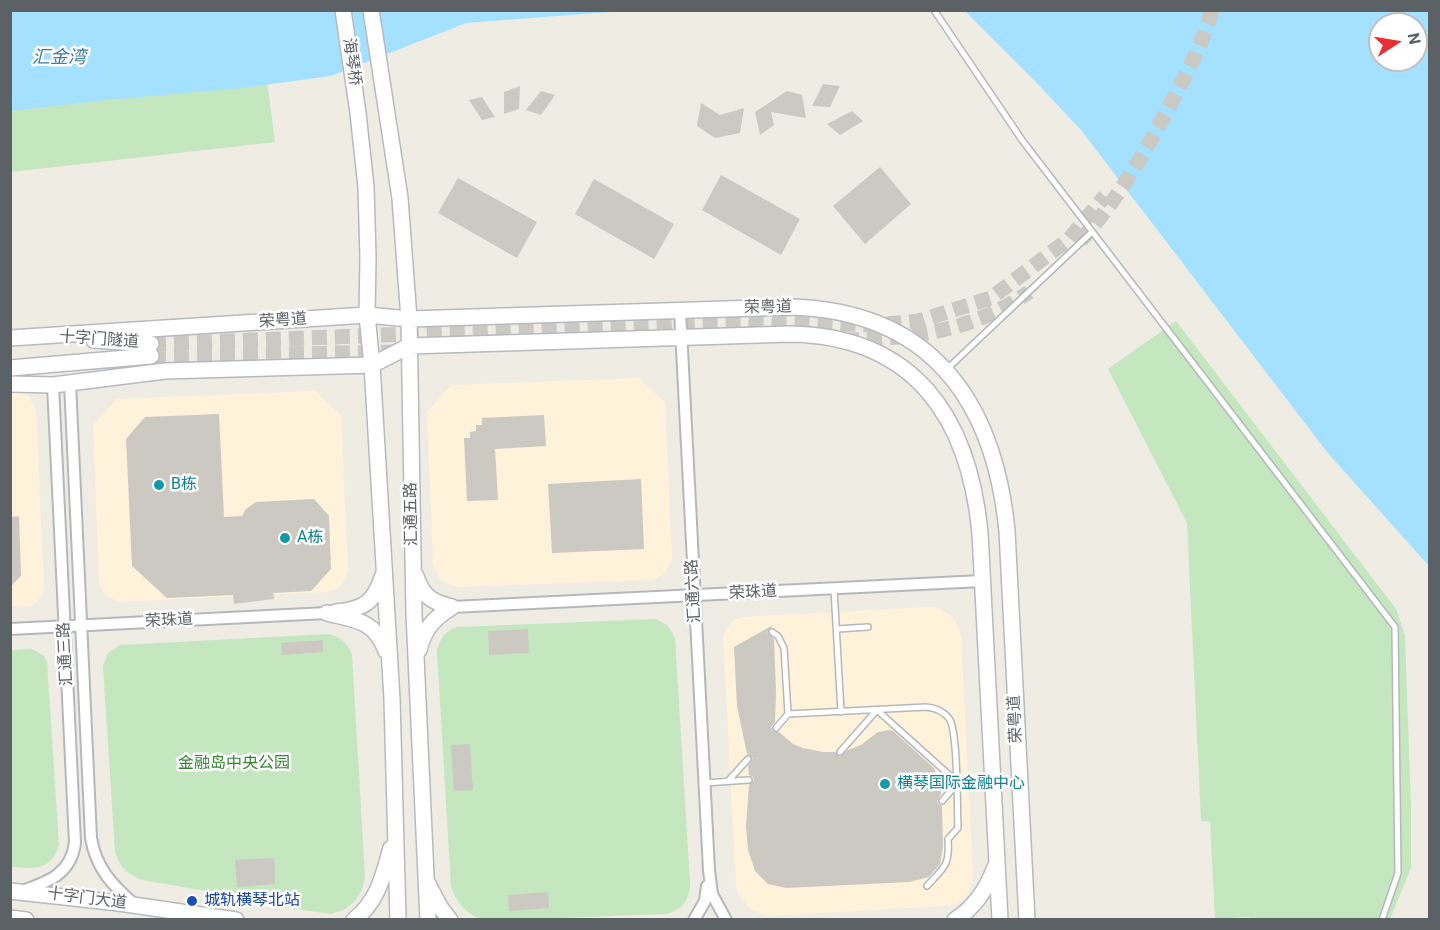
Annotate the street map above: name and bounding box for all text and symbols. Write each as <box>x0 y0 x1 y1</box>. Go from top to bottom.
north arrow <box>1368 12 1428 72</box>
text: N <box>1404 31 1425 46</box>
street label: 海琴桥 <box>338 37 364 87</box>
water label: 汇金湾 <box>32 47 86 69</box>
street label: 荣粤道 <box>744 298 792 318</box>
street label: 荣粤道 <box>258 310 308 332</box>
street label: 十字门隧道 <box>58 328 140 352</box>
place label: B栋 <box>171 475 197 495</box>
marker: B栋 <box>152 478 166 492</box>
street label: 汇通五路 <box>402 482 422 546</box>
place label: A栋 <box>297 528 323 548</box>
marker: A栋 <box>278 531 292 545</box>
street label: 汇通六路 <box>683 559 705 623</box>
street label: 荣珠道 <box>729 582 777 604</box>
street label: 荣珠道 <box>145 610 193 632</box>
street label: 汇通三路 <box>55 622 77 686</box>
street label: 荣粤道 <box>1005 695 1027 743</box>
park label: 金融岛中央公园 <box>178 754 290 774</box>
place label: 横琴国际金融中心 <box>897 774 1025 794</box>
marker: 横琴国际金融中心 <box>878 777 892 791</box>
street label: 十字门大道 <box>46 885 128 913</box>
place label: 城轨横琴北站 <box>204 891 300 911</box>
marker: 城轨横琴北站 <box>185 894 199 908</box>

